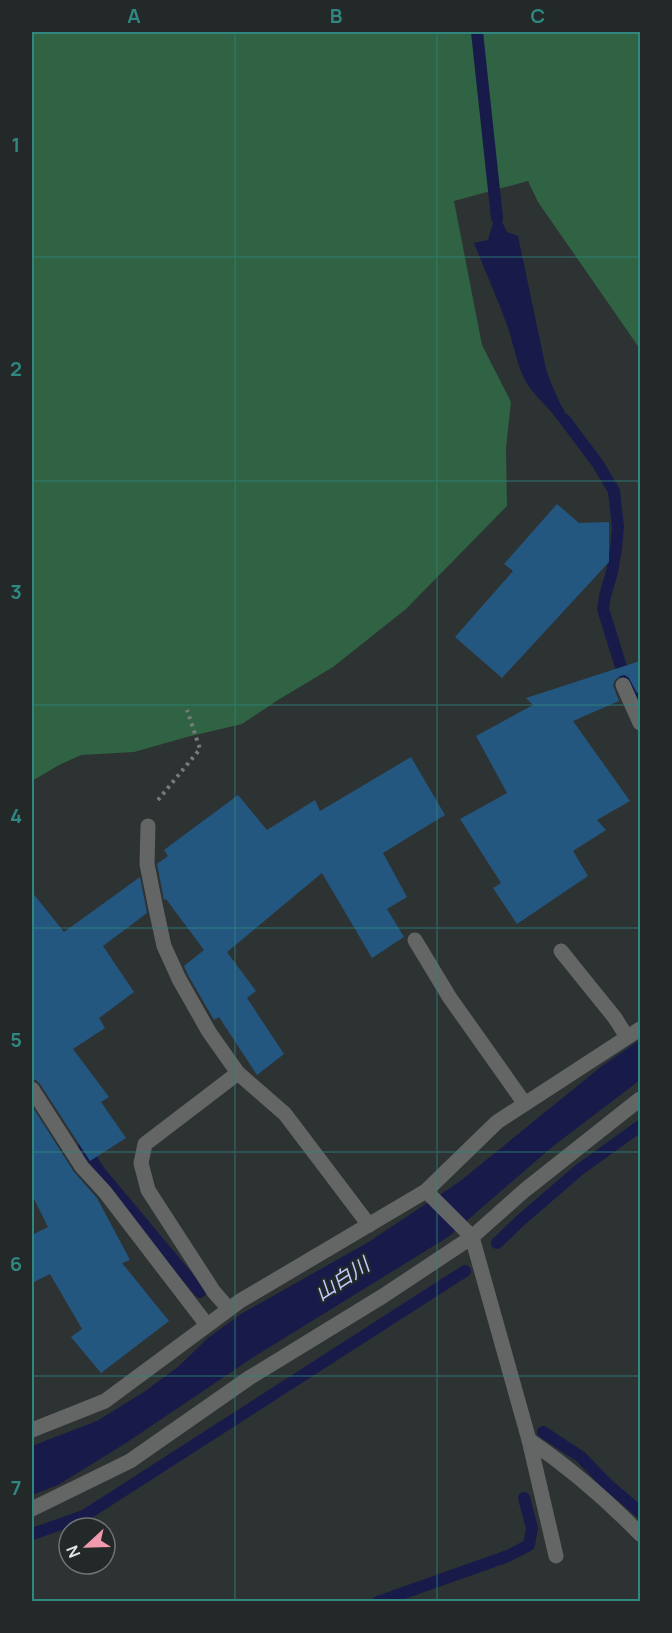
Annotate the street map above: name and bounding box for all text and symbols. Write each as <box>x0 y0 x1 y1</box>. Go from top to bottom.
text: A <box>127 2 141 29</box>
text: B <box>330 2 343 29</box>
text: C <box>531 2 545 29</box>
text: 1 <box>12 131 20 158</box>
text: 2 <box>10 355 22 382</box>
text: 3 <box>10 578 22 605</box>
text: 4 <box>10 802 22 829</box>
text: 5 <box>10 1026 22 1053</box>
text: 6 <box>10 1250 22 1277</box>
water label: 山白川 <box>309 1250 376 1306</box>
text: 7 <box>11 1474 21 1501</box>
north arrow <box>57 1516 117 1576</box>
text: N <box>61 1542 85 1561</box>

